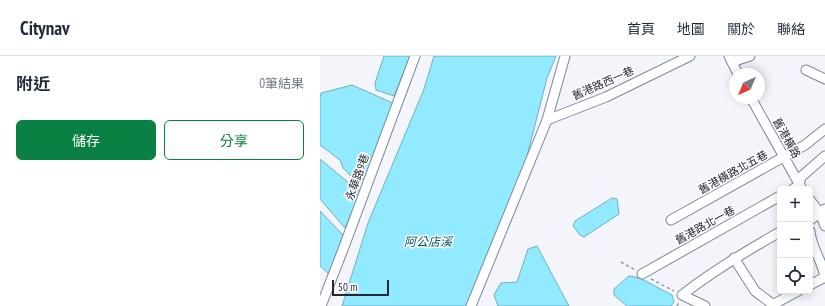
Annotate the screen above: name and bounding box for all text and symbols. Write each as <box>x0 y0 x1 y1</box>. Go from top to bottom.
text: Citynav <box>20 16 70 40</box>
text: 首頁 <box>627 20 655 38</box>
text: 地圖 <box>677 20 705 38</box>
text: 關於 <box>727 20 755 38</box>
text: 聯絡 <box>777 20 805 38</box>
street label: 舊港路西一巷 <box>570 63 636 103</box>
north arrow <box>729 68 765 104</box>
text: 附近 <box>16 73 50 95</box>
text: 0筆結果 <box>259 75 304 92</box>
street label: 舊港橫路 <box>770 115 804 161</box>
button: 儲存 <box>16 120 156 160</box>
button: 分享 <box>164 120 304 160</box>
street label: 舊港橫路北五巷 <box>696 147 770 197</box>
street label: 永華路9巷 <box>342 152 372 202</box>
map controls <box>777 186 813 294</box>
button: + <box>777 186 813 222</box>
street label: 舊港路北一巷 <box>673 203 737 247</box>
button: − <box>777 222 813 258</box>
water label: 阿公店溪 <box>404 234 454 249</box>
button: locate <box>777 258 813 294</box>
scale bar <box>332 278 389 297</box>
text: 50 m <box>338 280 357 294</box>

